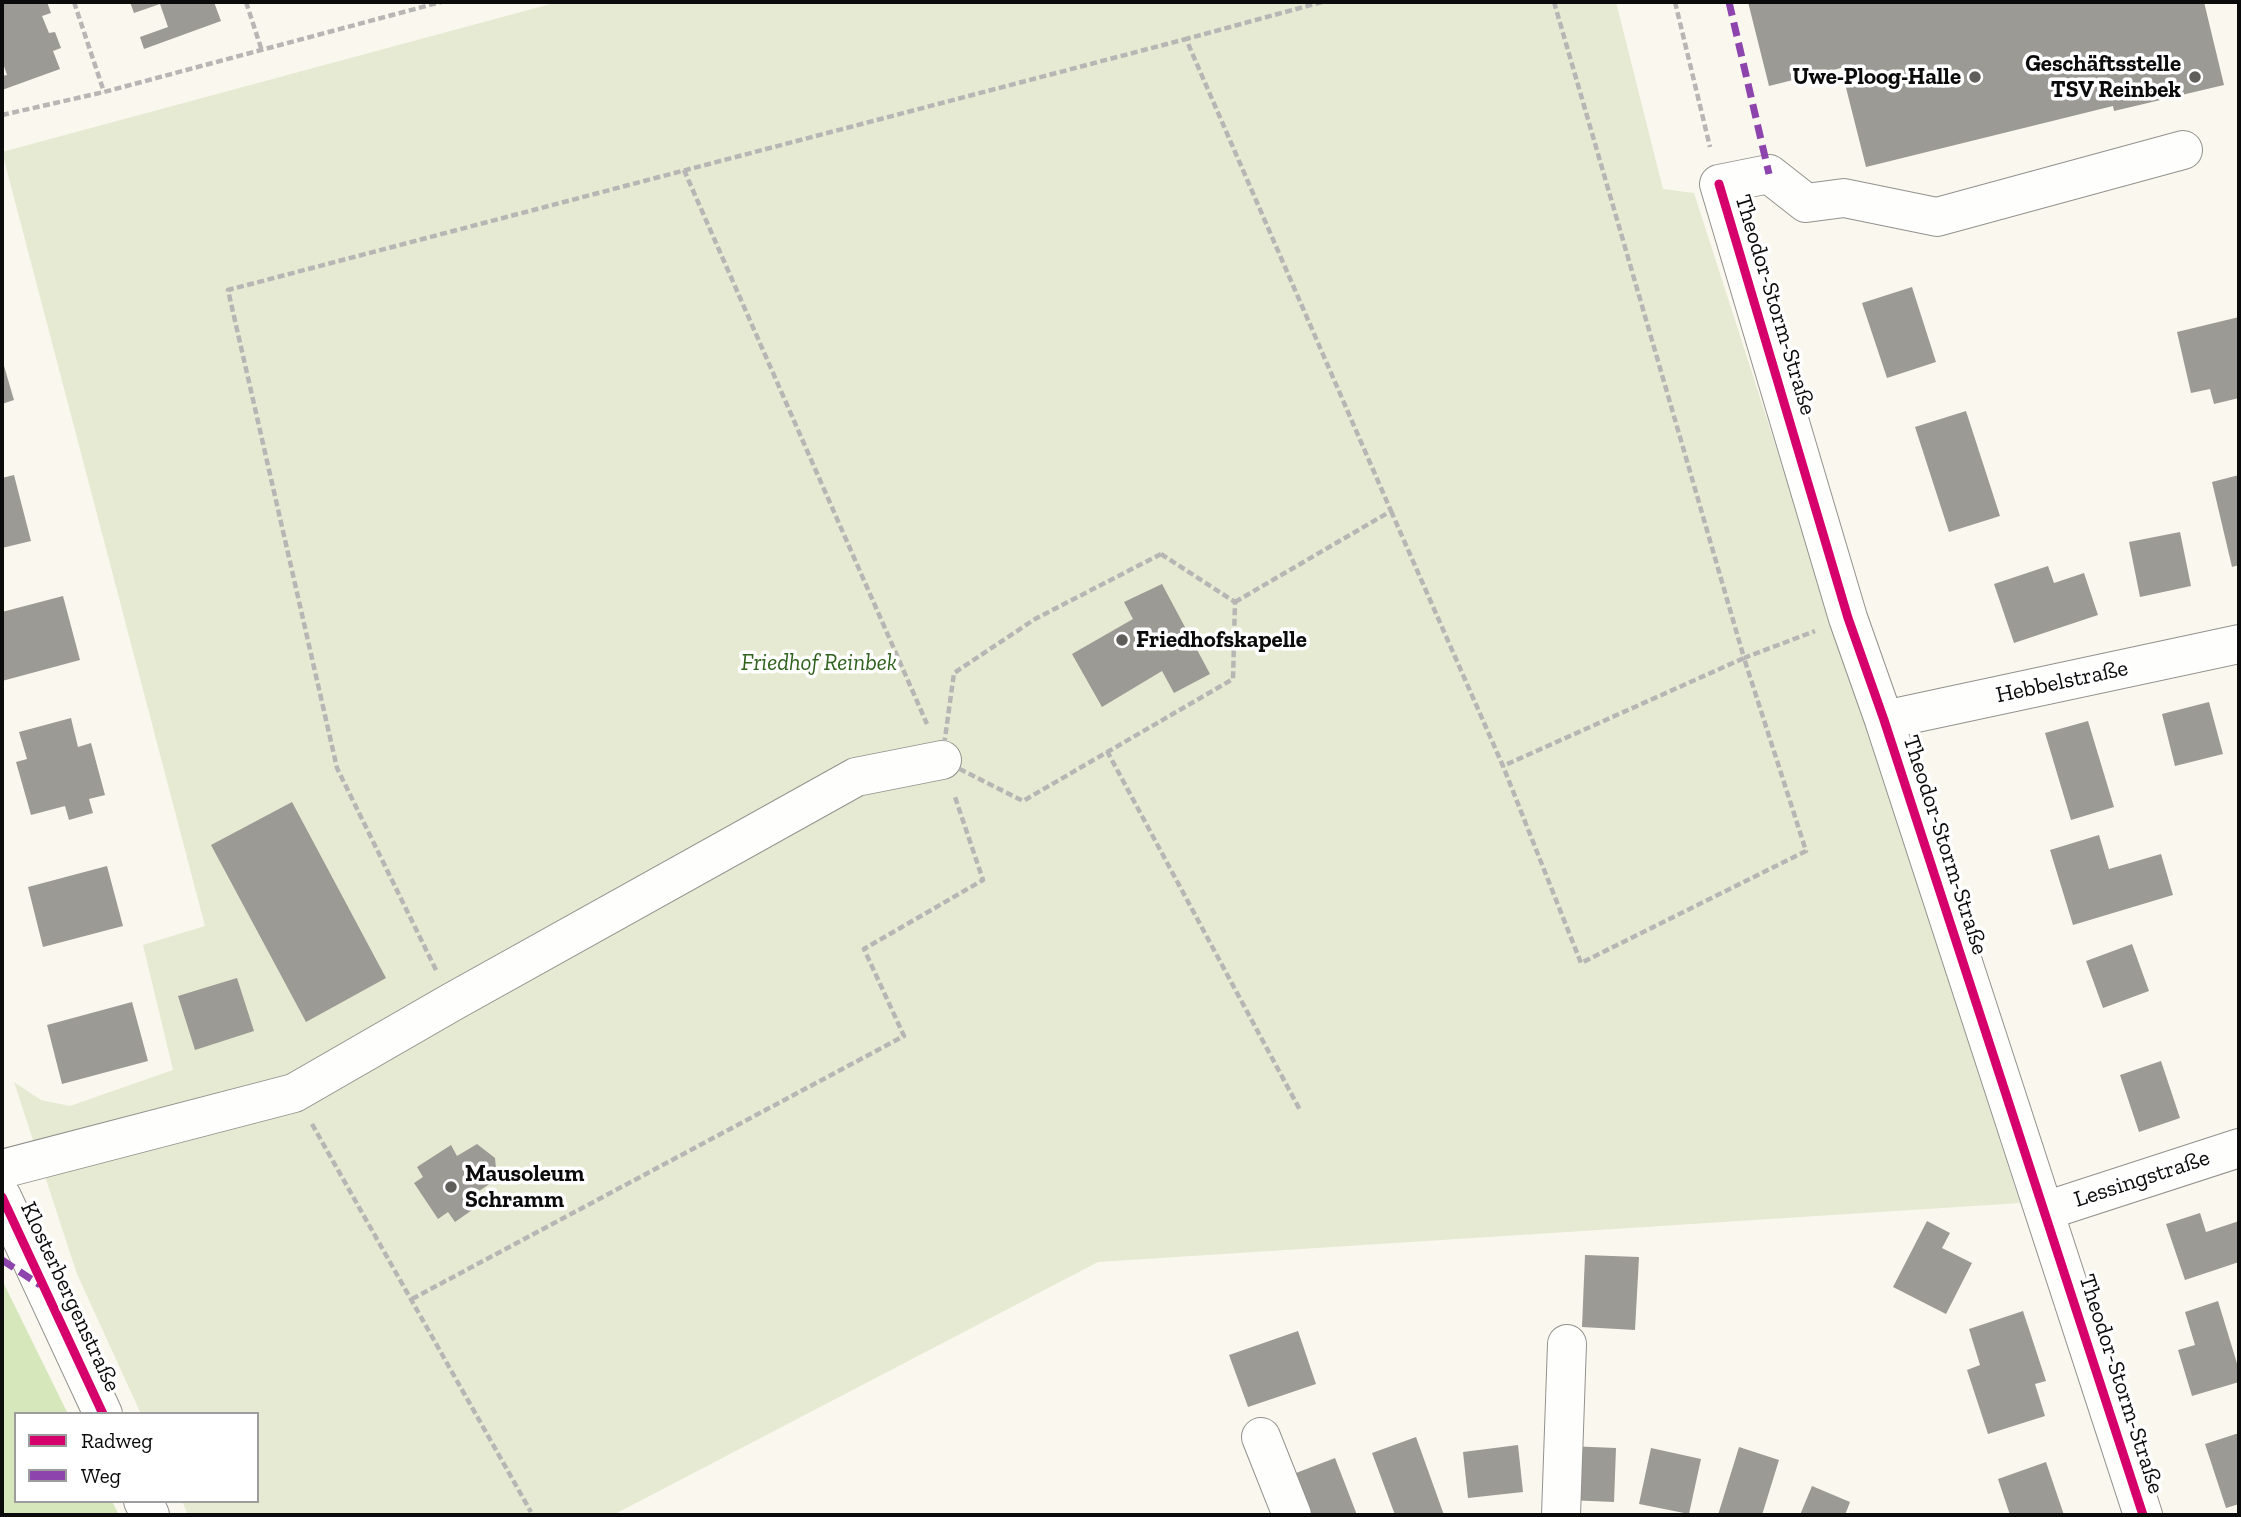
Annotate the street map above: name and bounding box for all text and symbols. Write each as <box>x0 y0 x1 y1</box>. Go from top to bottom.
place label: Geschäftsstelle TSV Reinbek <box>2025 50 2181 104</box>
place label: Uwe-Ploog-Halle <box>1792 63 1961 91</box>
marker: Uwe-Ploog-Halle <box>1967 69 1983 85</box>
marker: Geschäftsstelle TSV Reinbek <box>2187 69 2203 85</box>
street label: Theodor-Storm-Straße <box>1728 191 1822 419</box>
place label: Friedhofskapelle <box>1136 626 1307 654</box>
marker: Friedhofskapelle <box>1114 632 1130 648</box>
park label: Friedhof Reinbek <box>741 649 897 677</box>
street label: Hebbelstraße <box>1993 655 2131 709</box>
street label: Theodor-Storm-Straße <box>1896 732 1994 958</box>
street label: Lessingstraße <box>2071 1144 2213 1214</box>
place label: Mausoleum Schramm <box>465 1160 584 1214</box>
marker: Mausoleum Schramm <box>443 1179 459 1195</box>
street label: Klosterbergenstraße <box>14 1198 126 1396</box>
street label: Theodor-Storm-Straße <box>2072 1271 2170 1497</box>
legend <box>14 1412 259 1503</box>
text: Radweg <box>81 1428 153 1453</box>
text: Weg <box>81 1463 121 1488</box>

